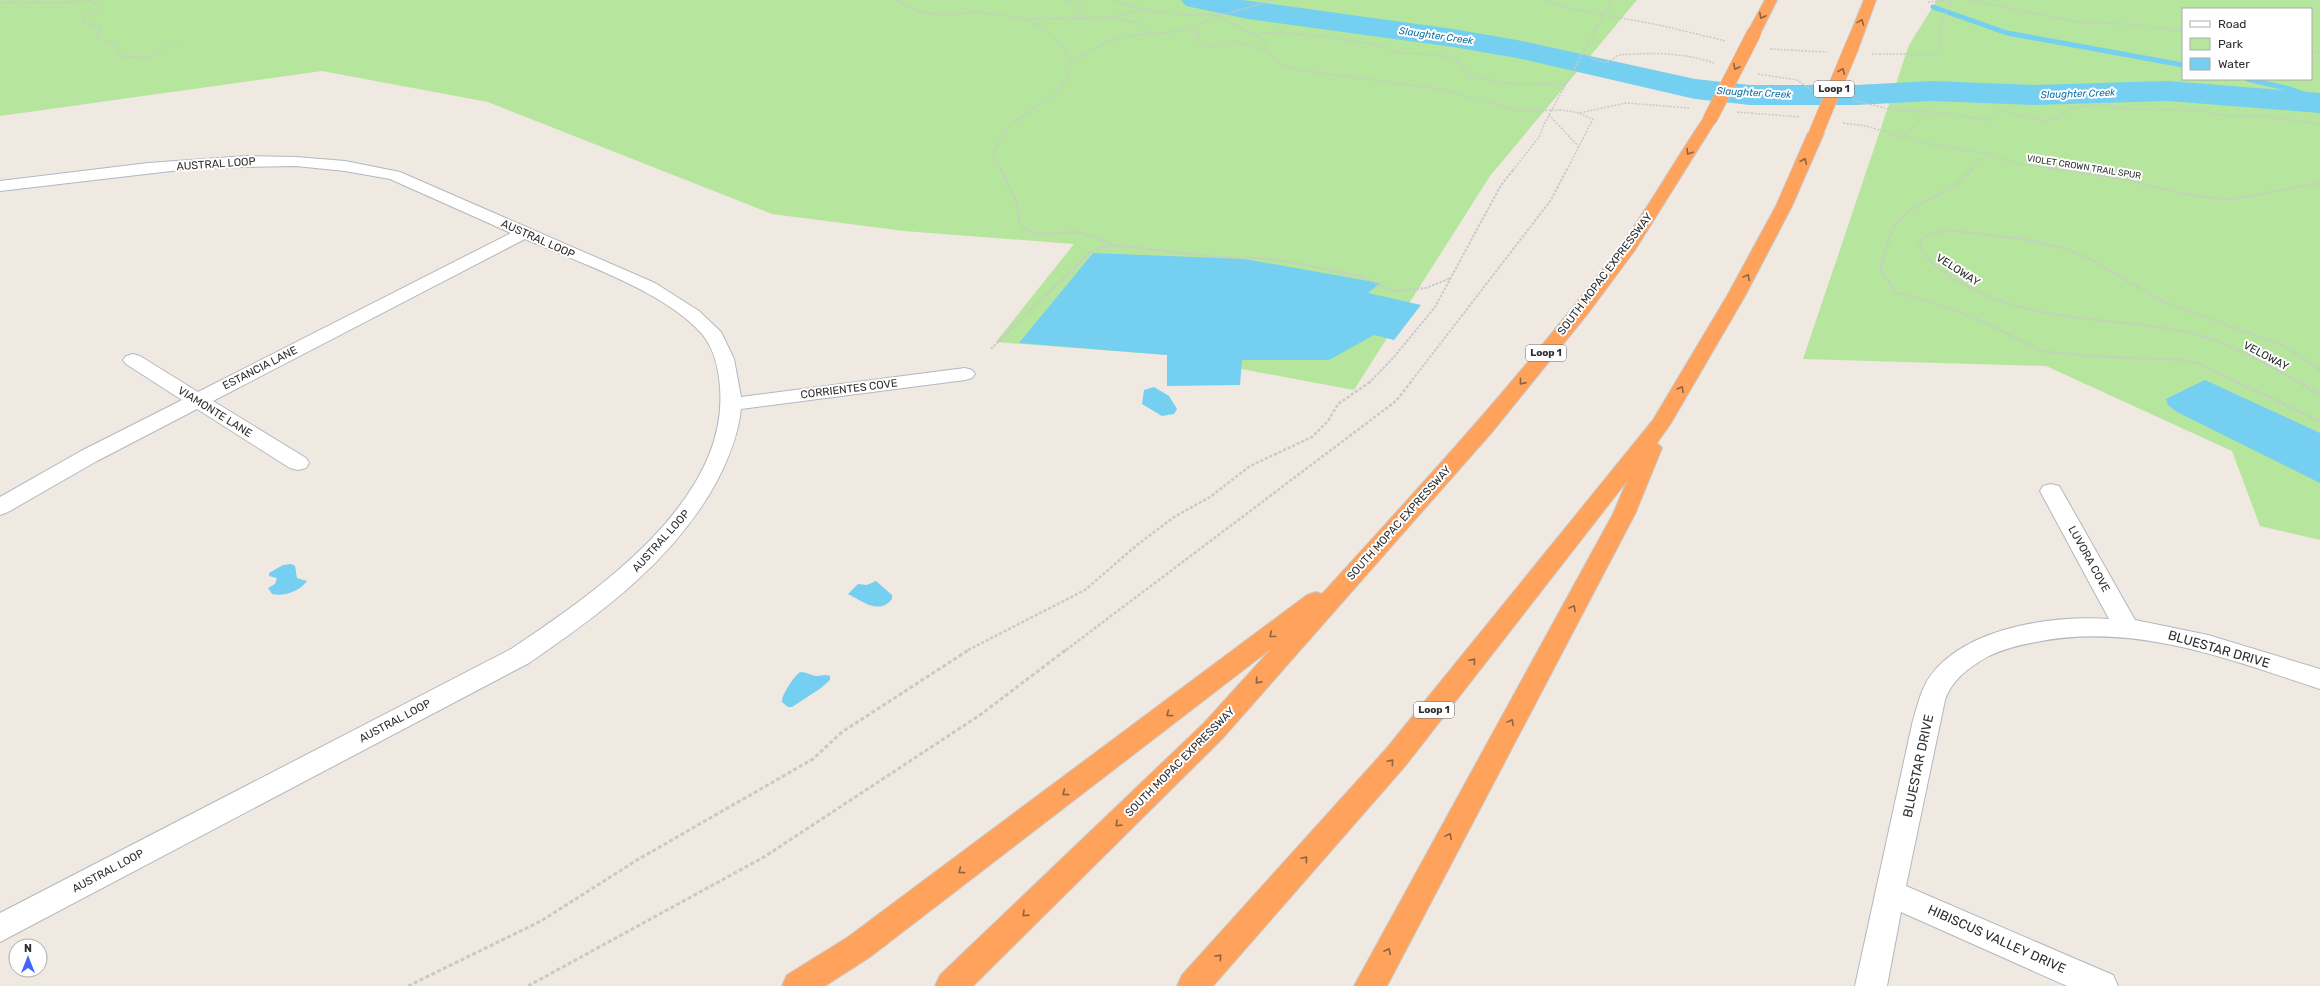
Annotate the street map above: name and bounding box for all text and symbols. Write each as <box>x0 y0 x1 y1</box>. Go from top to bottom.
legend <box>2182 8 2312 80</box>
one-way arrow <box>1760 12 1767 20</box>
text: Road <box>2218 17 2246 31</box>
one-way arrow <box>1857 19 1865 26</box>
water label: Slaughter Creek <box>1398 25 1475 47</box>
text: Park <box>2218 37 2244 51</box>
text: Water <box>2218 57 2250 71</box>
one-way arrow <box>1733 63 1741 71</box>
one-way arrow <box>1837 67 1845 74</box>
road number: Loop 1 <box>1814 81 1854 97</box>
water label: Slaughter Creek <box>1716 85 1792 101</box>
water label: Slaughter Creek <box>2040 87 2116 101</box>
one-way arrow <box>1686 148 1694 155</box>
street label: VIOLET CROWN TRAIL SPUR <box>2026 153 2142 181</box>
street label: AUSTRAL LOOP <box>176 155 256 173</box>
one-way arrow <box>1799 157 1807 165</box>
street label: SOUTH MOPAC EXPRESSWAY <box>1555 210 1655 338</box>
street label: AUSTRAL LOOP <box>499 217 577 261</box>
street label: VELOWAY <box>1934 251 1982 289</box>
one-way arrow <box>1742 274 1749 281</box>
street label: VELOWAY <box>2241 339 2291 373</box>
street label: ESTANCIA LANE <box>221 343 300 392</box>
road number: Loop 1 <box>1526 345 1566 361</box>
street label: CORRIENTES COVE <box>800 377 899 401</box>
one-way arrow <box>1520 377 1527 384</box>
street label: VIAMONTE LANE <box>176 384 255 440</box>
one-way arrow <box>1677 386 1684 393</box>
street label: SOUTH MOPAC EXPRESSWAY <box>1344 463 1454 583</box>
street label: AUSTRAL LOOP <box>630 507 692 575</box>
street label: LUVORA COVE <box>2065 524 2113 595</box>
one-way arrow <box>1568 605 1576 612</box>
street label: BLUESTAR DRIVE <box>2166 627 2272 671</box>
one-way arrow <box>1269 630 1276 637</box>
one-way arrow <box>1468 658 1475 665</box>
one-way arrow <box>1255 676 1262 684</box>
street label: AUSTRAL LOOP <box>357 697 433 745</box>
road number: Loop 1 <box>1414 702 1454 718</box>
street label: SOUTH MOPAC EXPRESSWAY <box>1123 705 1237 819</box>
one-way arrow <box>1167 710 1174 717</box>
street label: BLUESTAR DRIVE <box>1900 713 1936 819</box>
one-way arrow <box>1506 719 1514 726</box>
one-way arrow <box>1387 759 1394 767</box>
one-way arrow <box>1063 788 1070 795</box>
one-way arrow <box>1115 819 1123 827</box>
one-way arrow <box>1445 833 1452 841</box>
street label: AUSTRAL LOOP <box>70 847 146 895</box>
one-way arrow <box>1301 857 1308 864</box>
one-way arrow <box>959 866 966 873</box>
street label: HIBISCUS VALLEY DRIVE <box>1926 902 2068 976</box>
one-way arrow <box>1022 910 1030 917</box>
north arrow <box>8 938 48 978</box>
text: N <box>24 942 32 955</box>
one-way arrow <box>1384 948 1391 956</box>
one-way arrow <box>1215 954 1222 962</box>

